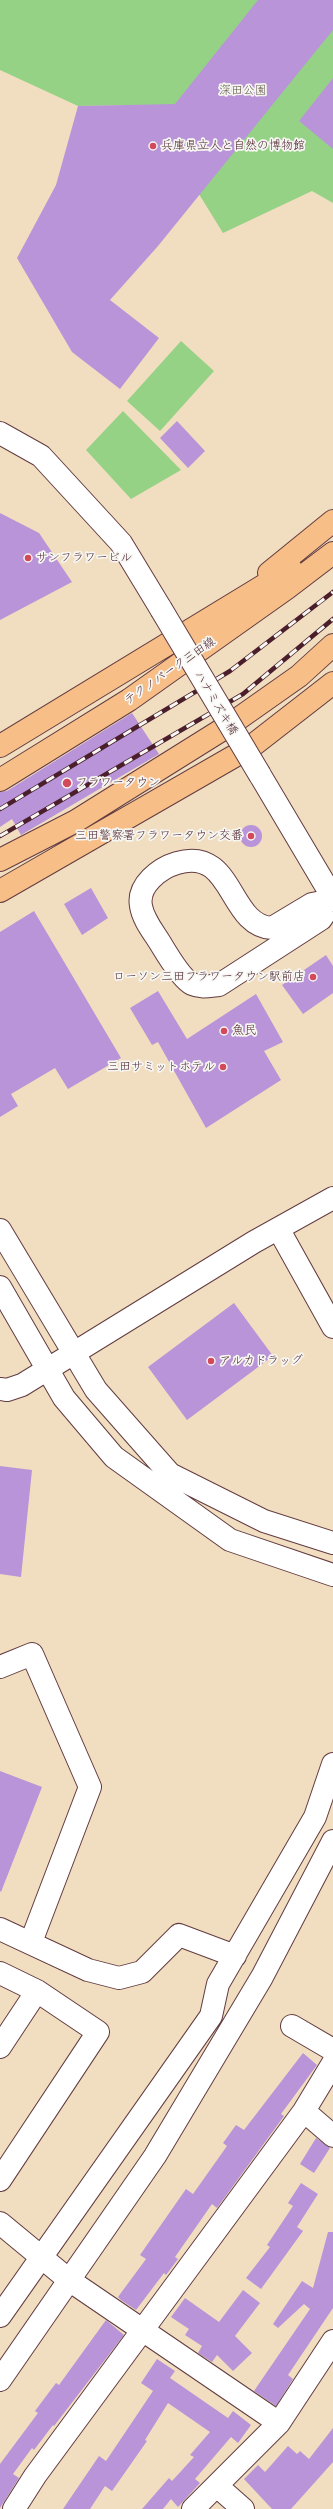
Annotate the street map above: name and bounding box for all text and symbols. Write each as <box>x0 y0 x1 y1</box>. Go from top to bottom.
park label: 深田公園 <box>219 84 267 98</box>
place label: 兵庫県立人と自然の博物館 <box>161 139 305 153</box>
marker: 兵庫県立人と自然の博物館 <box>148 141 158 151</box>
place label: サンフラワービル <box>36 551 132 565</box>
marker: サンフラワービル <box>23 553 33 563</box>
street label: テクノパーク三田線 <box>122 634 218 708</box>
street label: ハナミズキ橋 <box>191 668 241 738</box>
place label: フラワータウン <box>76 776 160 790</box>
marker: フラワータウン <box>61 777 73 789</box>
place label: 三田警察署フラワータウン交番 <box>75 829 243 843</box>
marker: 三田警察署フラワータウン交番 <box>246 831 256 841</box>
place label: ローソン三田フラワータウン駅前店 <box>113 970 305 984</box>
marker: ローソン三田フラワータウン駅前店 <box>308 972 318 982</box>
place label: 魚民 <box>232 1024 256 1038</box>
marker: 魚民 <box>219 1026 229 1036</box>
place label: 三田サミットホテル <box>107 1060 215 1074</box>
marker: 三田サミットホテル <box>218 1062 228 1072</box>
place label: アルカドラッグ <box>219 1354 303 1368</box>
marker: アルカドラッグ <box>206 1356 216 1366</box>

